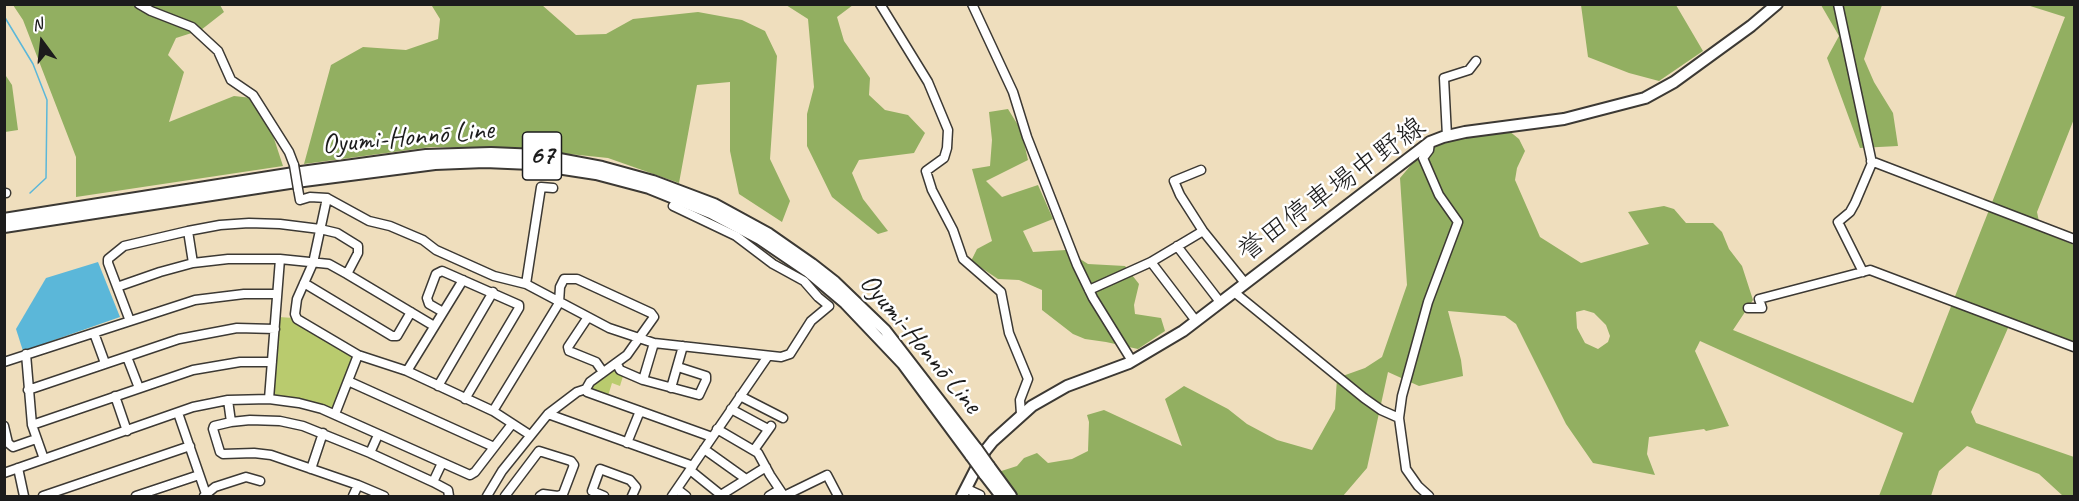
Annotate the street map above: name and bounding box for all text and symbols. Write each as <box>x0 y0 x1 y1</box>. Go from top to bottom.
north arrow <box>12 12 72 72</box>
text: N <box>30 14 45 36</box>
street label: 誉田停車場中野線 <box>1232 111 1432 269</box>
street label: Oyumi-Honnō Line <box>321 114 495 162</box>
road number: 67 <box>522 132 562 180</box>
street label: Oyumi-Honnō Line <box>852 267 988 421</box>

